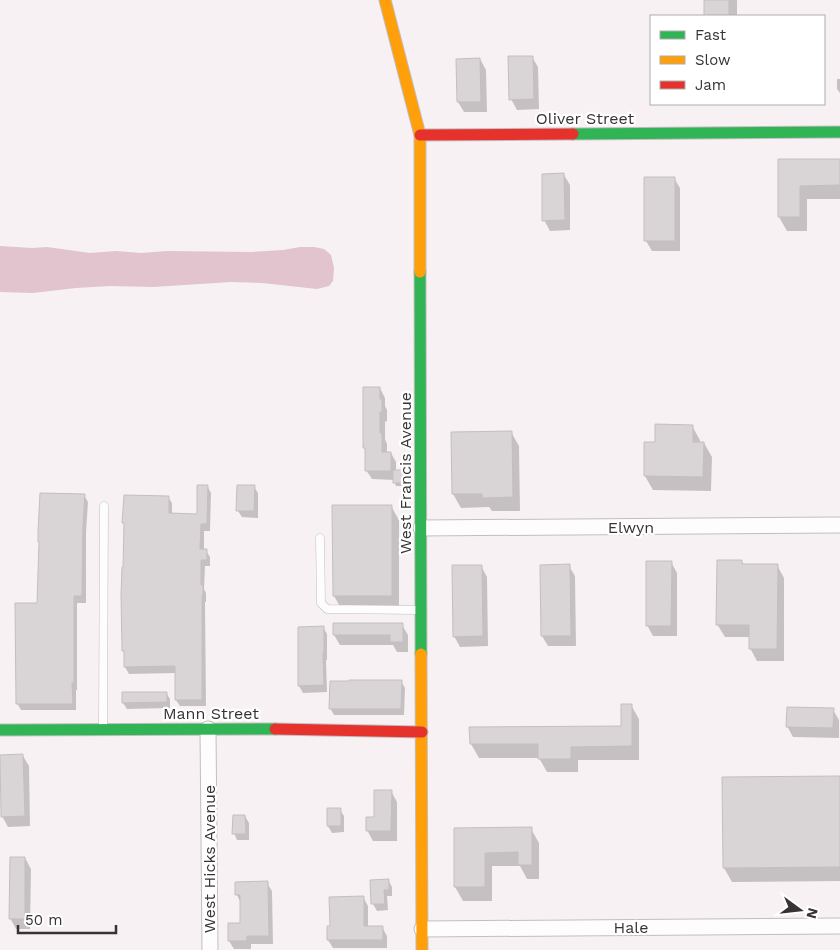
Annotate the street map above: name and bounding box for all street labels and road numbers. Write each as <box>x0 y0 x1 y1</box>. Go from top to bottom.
street label: Oliver Street <box>536 109 635 128</box>
street label: West Francis Avenue <box>396 392 415 554</box>
street label: Elwyn <box>608 518 654 537</box>
street label: Mann Street <box>163 704 259 723</box>
street label: West Hicks Avenue <box>200 785 219 933</box>
street label: Hale <box>614 918 648 937</box>

